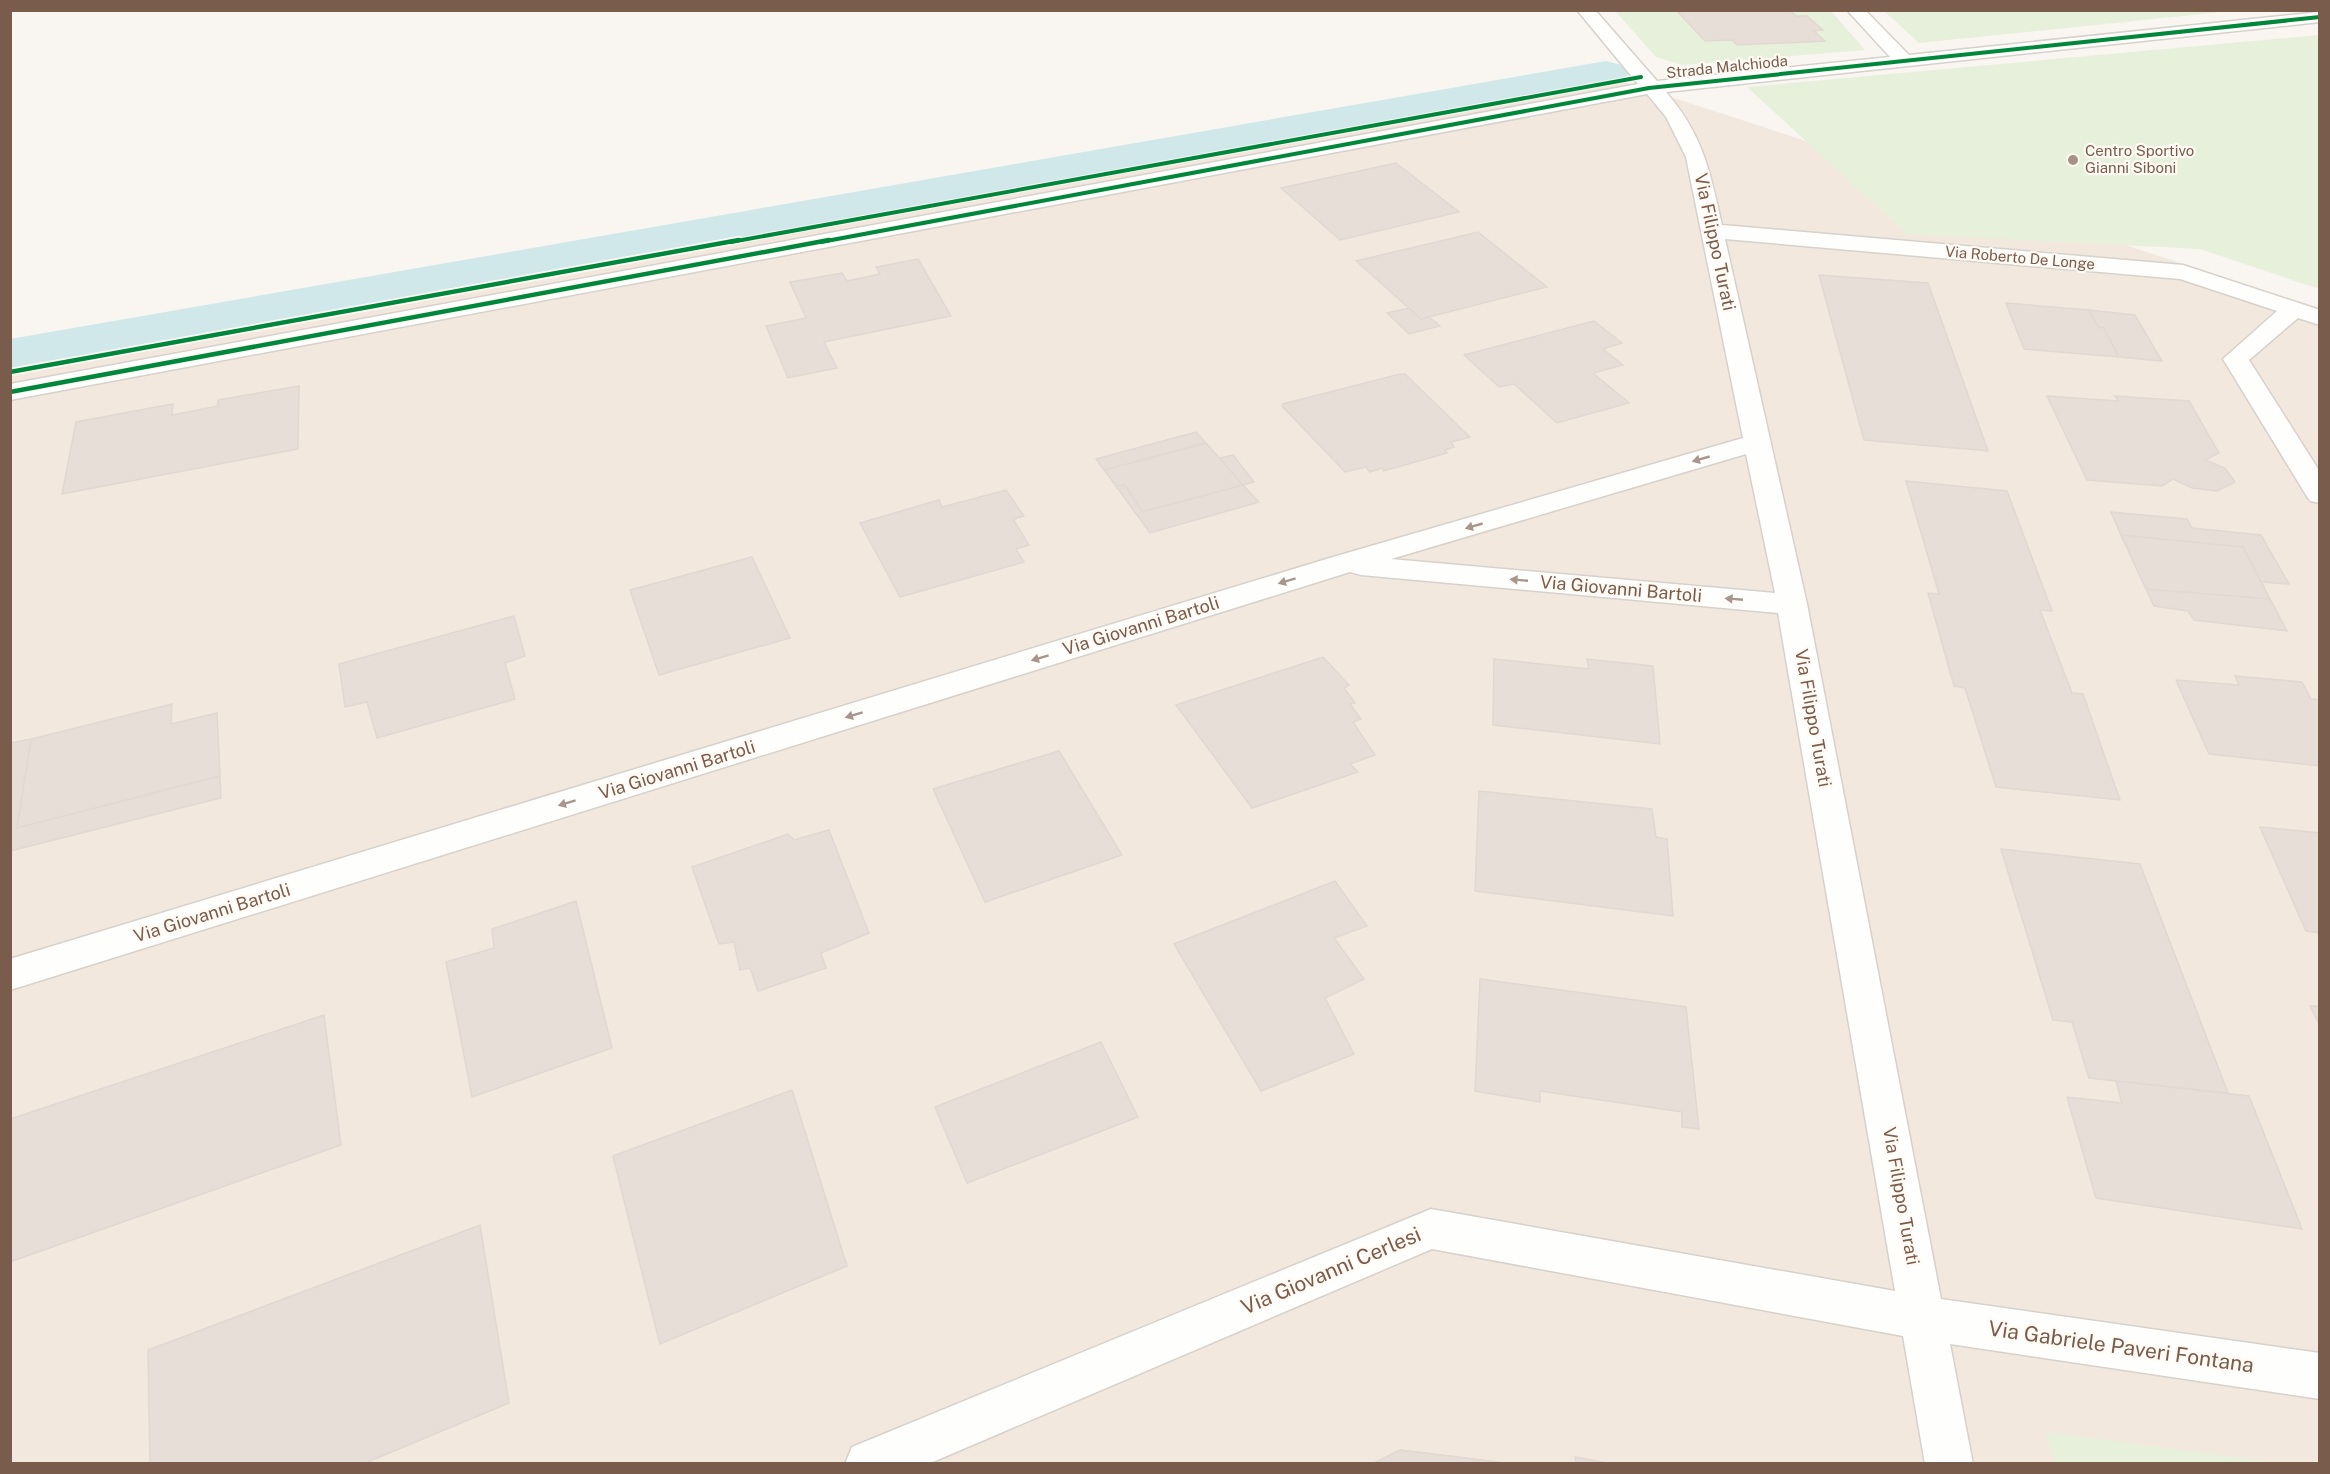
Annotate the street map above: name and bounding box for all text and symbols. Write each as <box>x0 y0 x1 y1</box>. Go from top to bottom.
street label: Strada Malchioda <box>1665 52 1789 81</box>
place label: Centro Sportivo Gianni Siboni <box>2085 142 2194 176</box>
marker: Centro Sportivo Gianni Siboni <box>2066 153 2080 167</box>
street label: Via Filippo Turati <box>1691 171 1740 313</box>
street label: Via Roberto De Longe <box>1944 242 2096 273</box>
one-way arrow <box>1692 455 1710 464</box>
one-way arrow <box>1465 521 1483 531</box>
street label: Via Giovanni Bartoli <box>1539 571 1703 606</box>
one-way arrow <box>1509 575 1528 585</box>
one-way arrow <box>1278 577 1296 587</box>
street label: Via Giovanni Bartoli <box>1060 592 1222 659</box>
one-way arrow <box>1724 594 1743 604</box>
street label: Via Filippo Turati <box>1791 647 1836 789</box>
one-way arrow <box>1031 653 1049 663</box>
one-way arrow <box>845 711 863 720</box>
street label: Via Giovanni Bartoli <box>596 736 758 803</box>
one-way arrow <box>558 799 576 809</box>
street label: Via Giovanni Bartoli <box>131 879 293 946</box>
street label: Via Filippo Turati <box>1879 1125 1924 1267</box>
street label: Via Giovanni Cerlesi <box>1237 1221 1424 1320</box>
street label: Via Gabriele Paveri Fontana <box>1987 1315 2255 1378</box>

